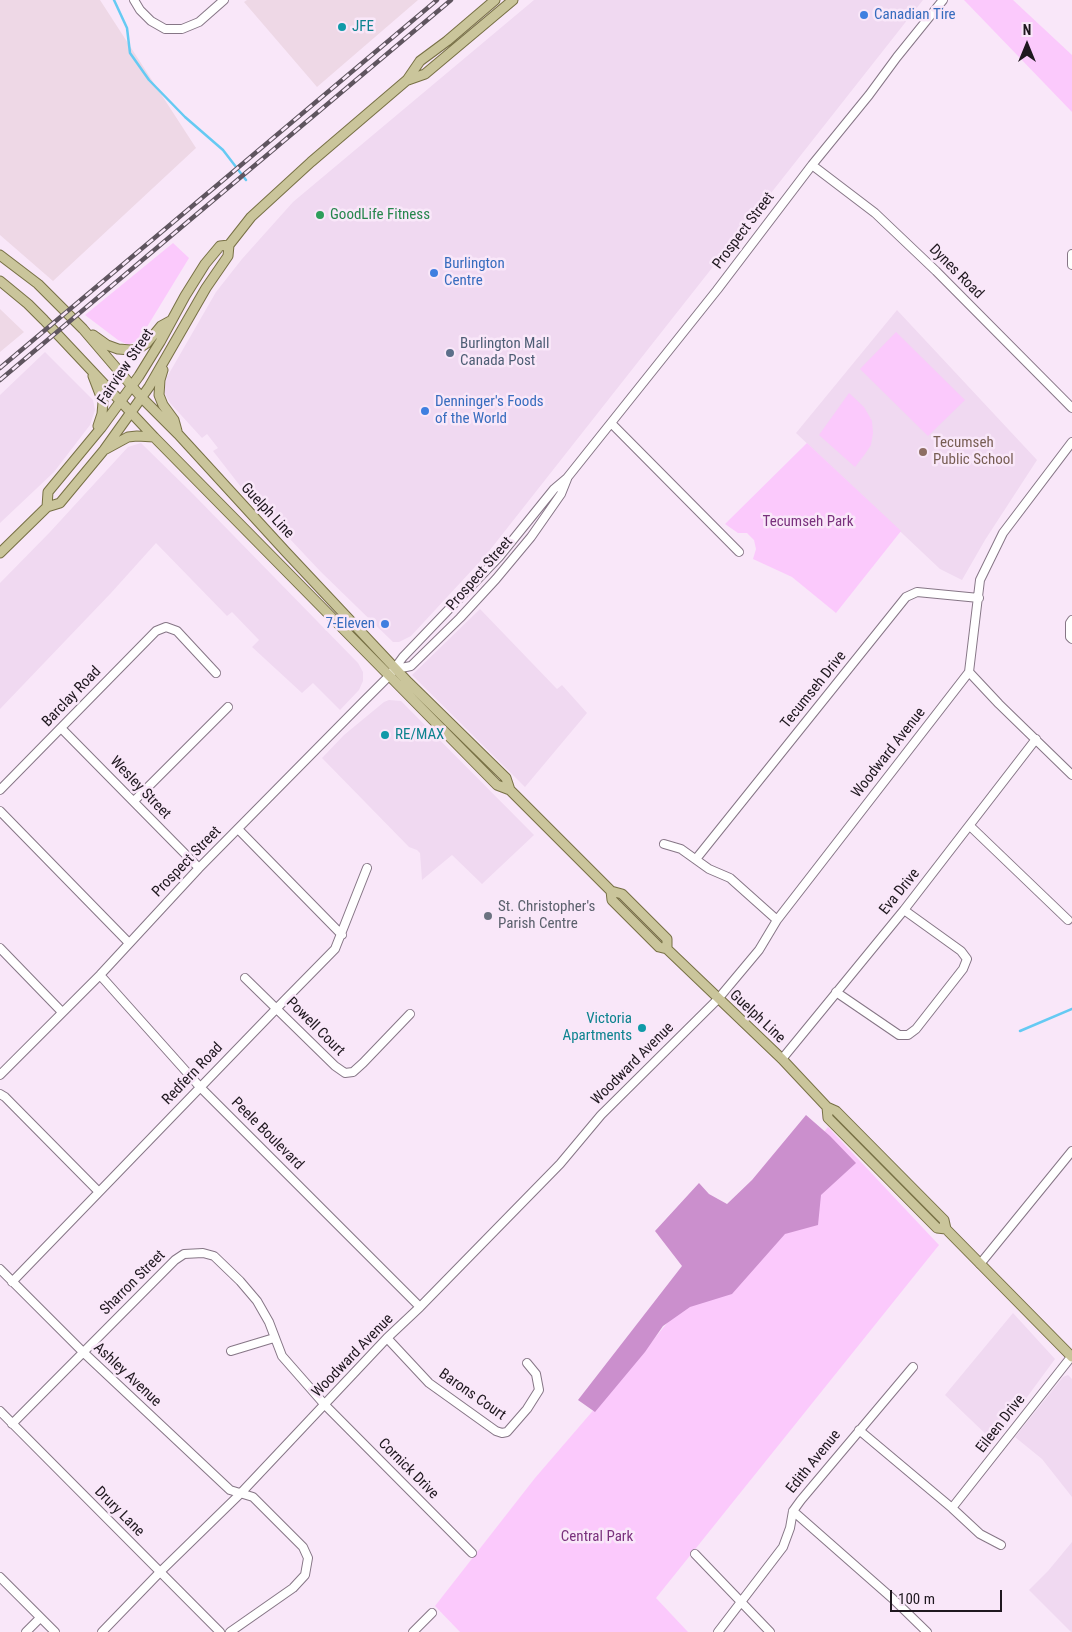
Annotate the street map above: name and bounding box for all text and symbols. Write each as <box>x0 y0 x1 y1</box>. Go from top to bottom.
place label: Canadian Tire <box>874 6 956 24</box>
marker: Canadian Tire <box>858 9 870 21</box>
place label: JFE <box>352 18 374 36</box>
north arrow <box>1002 20 1052 70</box>
marker: JFE <box>336 21 348 33</box>
text: N <box>1023 22 1031 38</box>
street label: Prospect Street <box>709 189 779 273</box>
place label: GoodLife Fitness <box>330 206 430 224</box>
marker: GoodLife Fitness <box>314 209 326 221</box>
street label: Dynes Road <box>925 241 987 303</box>
place label: Burlington Centre <box>444 255 505 290</box>
marker: Burlington Centre <box>428 267 440 279</box>
street label: Fairview Street <box>94 326 158 408</box>
place label: Burlington Mall Canada Post <box>460 335 549 370</box>
marker: Burlington Mall Canada Post <box>444 347 456 359</box>
place label: Denninger's Foods of the World <box>435 393 544 428</box>
marker: Denninger's Foods of the World <box>419 405 431 417</box>
place label: Tecumseh Public School <box>933 434 1014 469</box>
marker: Tecumseh Public School <box>917 446 929 458</box>
street label: Guelph Line <box>237 479 297 543</box>
park label: Tecumseh Park <box>763 513 853 531</box>
street label: Prospect Street <box>443 534 517 614</box>
place label: 7-Eleven <box>325 615 375 633</box>
marker: 7-Eleven <box>379 618 391 630</box>
street label: Tecumseh Drive <box>777 648 851 732</box>
street label: Barclay Road <box>39 663 105 731</box>
street label: Woodward Avenue <box>848 704 930 802</box>
place label: RE/MAX <box>395 726 444 744</box>
marker: RE/MAX <box>379 729 391 741</box>
street label: Wesley Street <box>106 753 174 823</box>
street label: Prospect Street <box>149 823 225 901</box>
street label: Eva Drive <box>876 865 924 919</box>
place label: St. Christopher's Parish Centre <box>498 898 595 933</box>
marker: St. Christopher's Parish Centre <box>482 910 494 922</box>
street label: Guelph Line <box>725 987 789 1047</box>
street label: Powell Court <box>282 994 348 1060</box>
place label: Victoria Apartments <box>563 1010 632 1045</box>
street label: Woodward Avenue <box>588 1019 678 1109</box>
marker: Victoria Apartments <box>636 1022 648 1034</box>
street label: Redfern Road <box>159 1039 227 1109</box>
street label: Peele Boulevard <box>227 1094 307 1174</box>
street label: Sharron Street <box>97 1247 169 1319</box>
street label: Woodward Avenue <box>309 1310 397 1402</box>
street label: Ashley Avenue <box>89 1339 165 1411</box>
street label: Barons Court <box>435 1365 509 1425</box>
street label: Eileen Drive <box>973 1391 1029 1457</box>
street label: Edith Avenue <box>783 1427 845 1497</box>
street label: Cornick Drive <box>374 1435 442 1503</box>
street label: Drury Lane <box>90 1483 148 1541</box>
park label: Central Park <box>561 1528 633 1546</box>
scale bar <box>892 1580 1004 1612</box>
text: 100 m <box>898 1590 935 1608</box>

